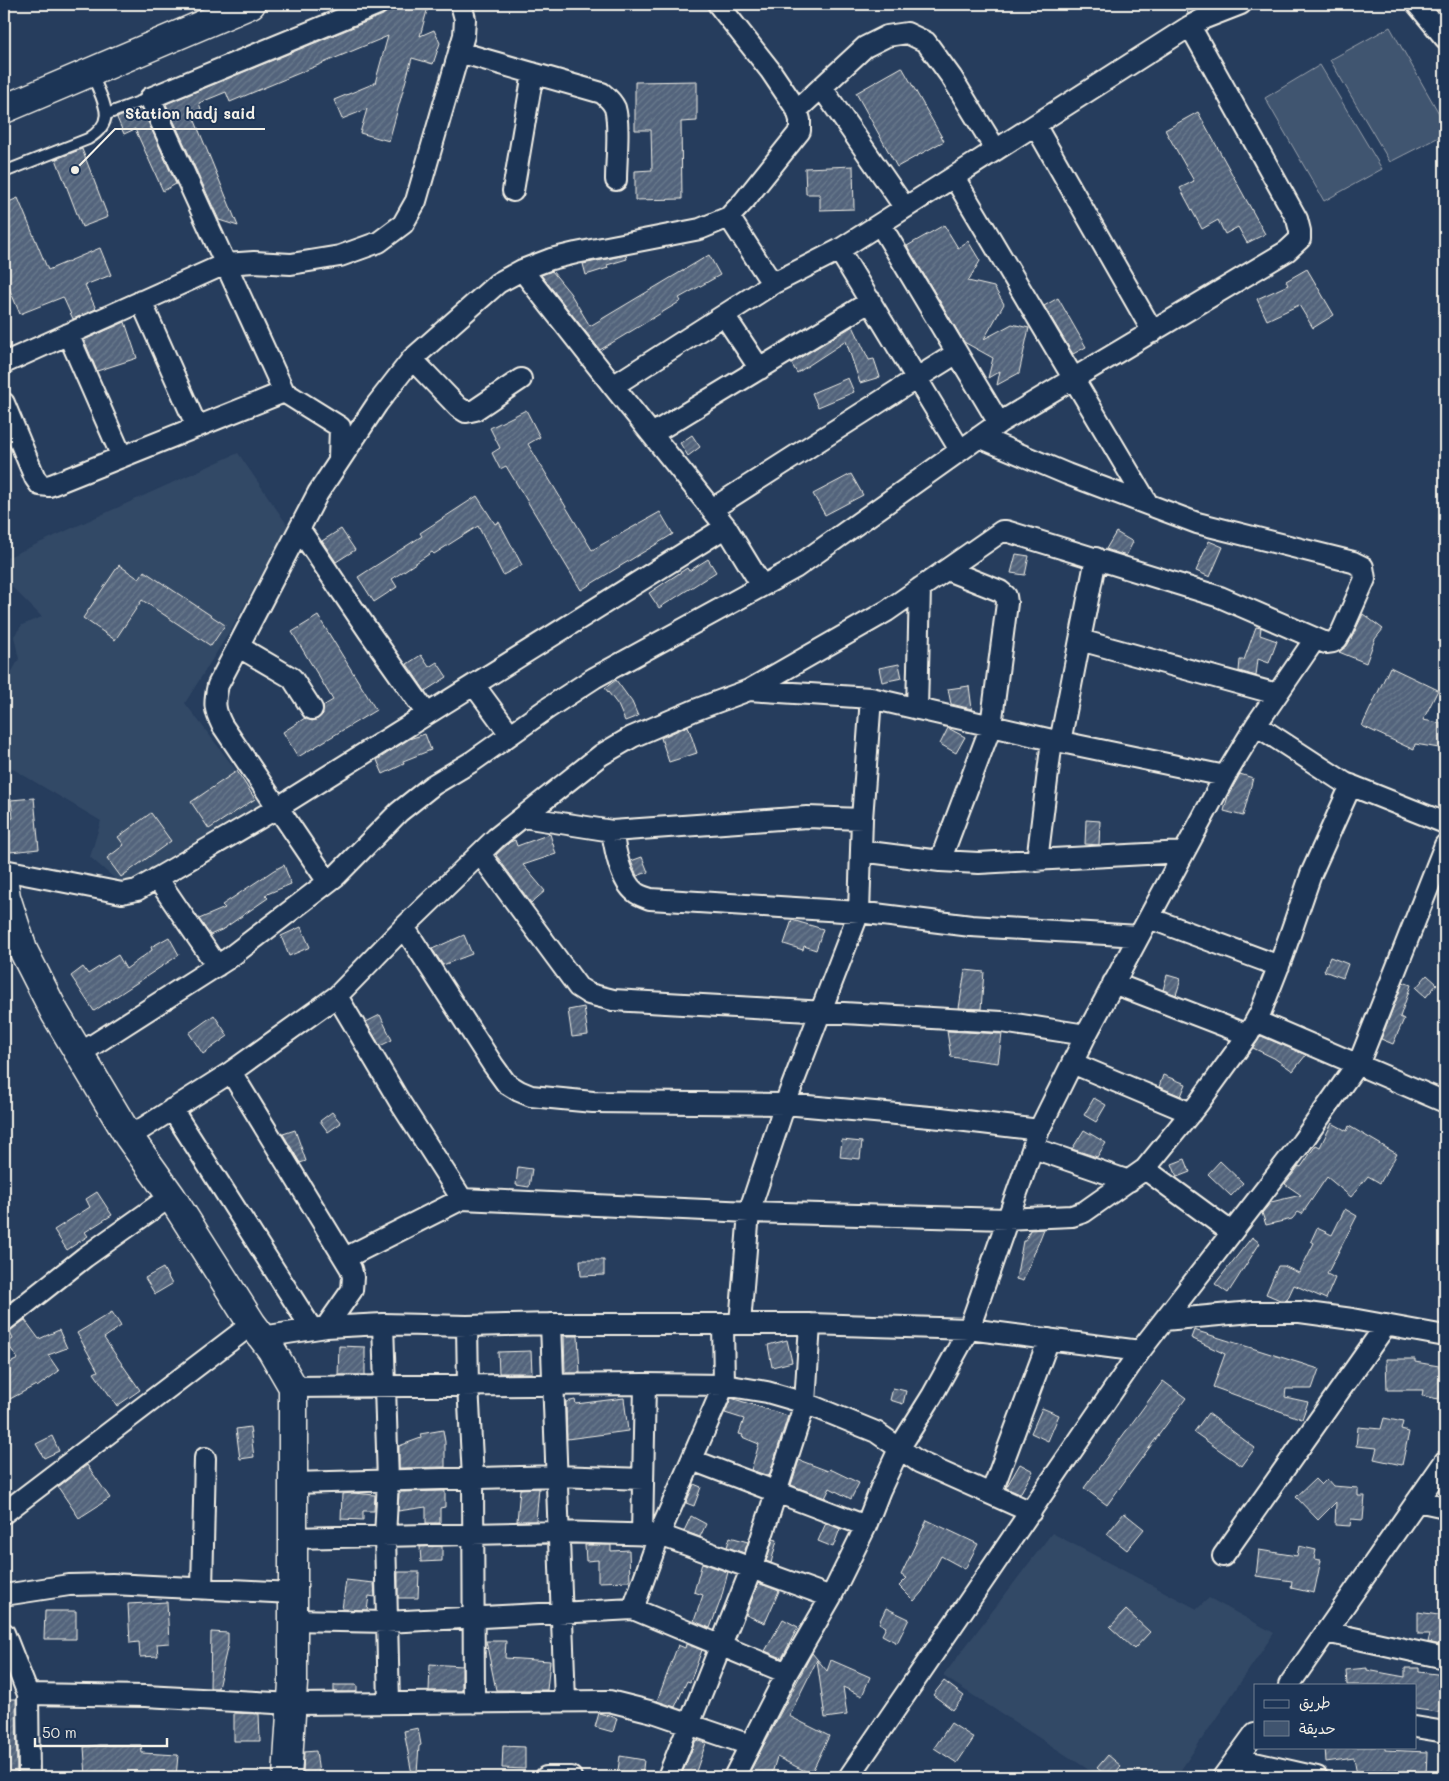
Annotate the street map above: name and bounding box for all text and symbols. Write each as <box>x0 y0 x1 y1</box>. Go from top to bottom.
callout: Station hadj said <box>115 99 265 129</box>
text: Station hadj said <box>125 103 255 123</box>
legend <box>1254 1684 1416 1748</box>
text: طريق <box>1299 1692 1331 1712</box>
scale bar <box>35 1716 168 1748</box>
text: حديقة <box>1299 1718 1336 1738</box>
text: 50 m <box>42 1722 77 1742</box>

